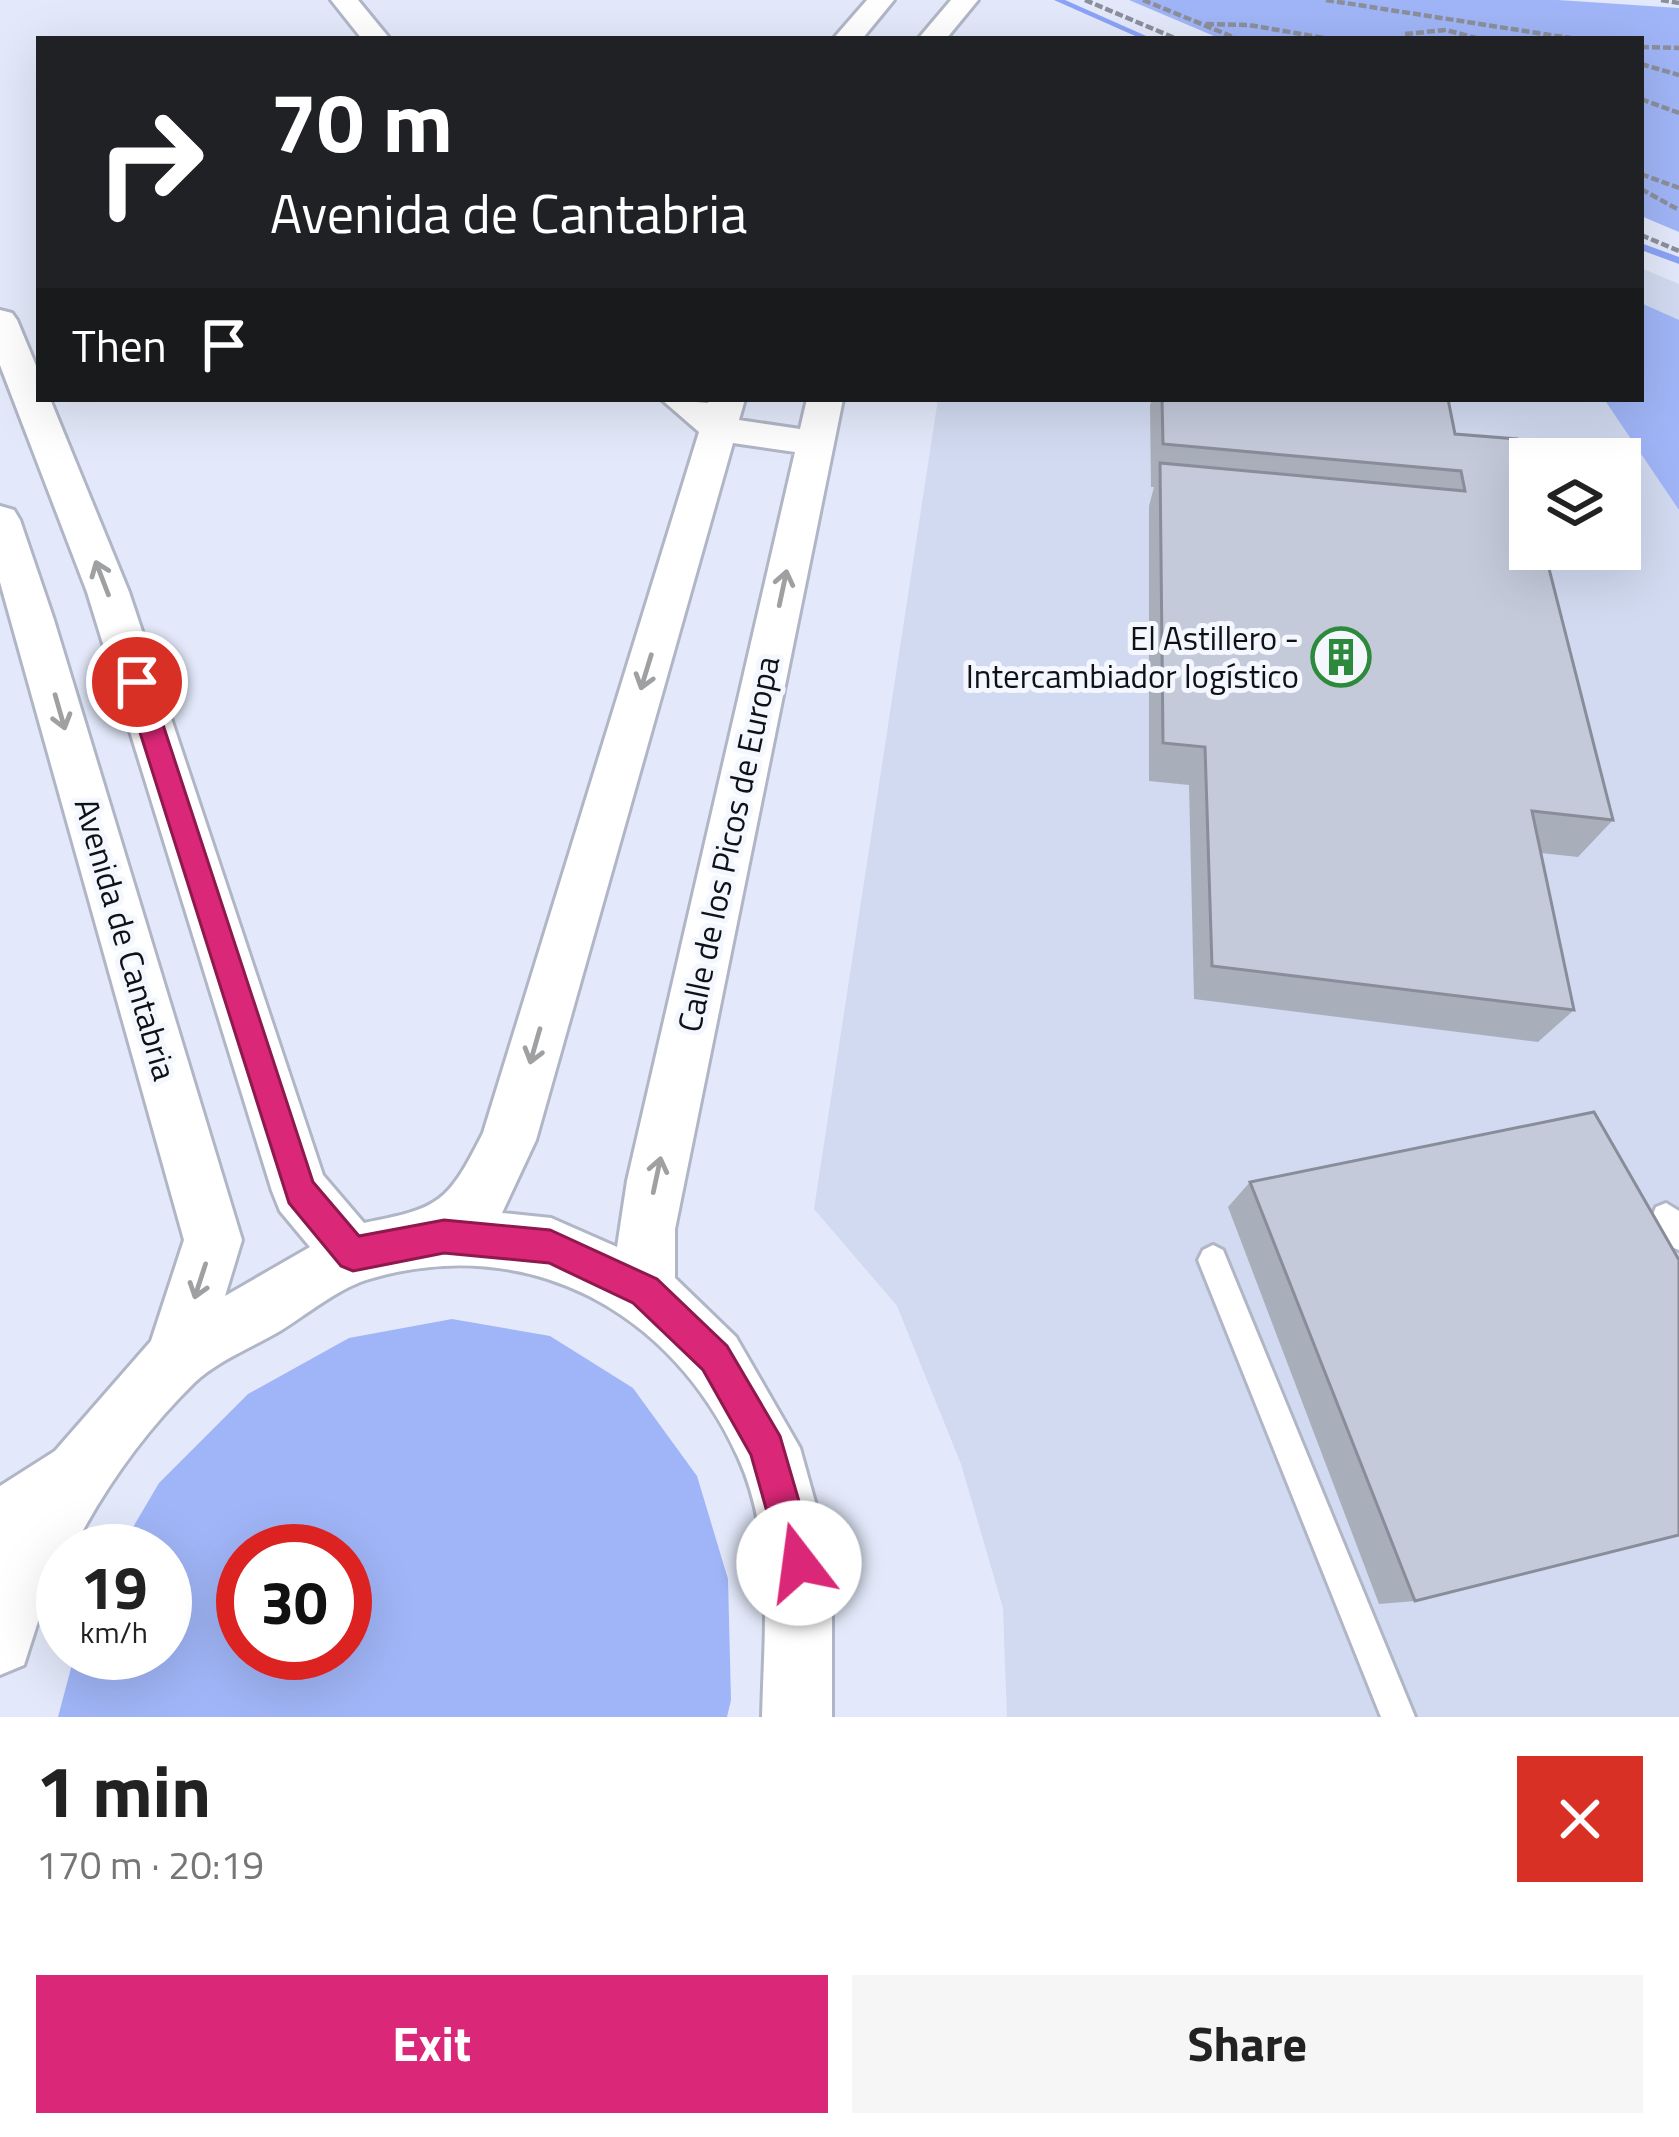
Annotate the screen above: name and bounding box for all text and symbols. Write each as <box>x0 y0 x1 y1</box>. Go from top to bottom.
text: 70 m <box>270 57 453 185</box>
icon: right <box>72 84 228 240</box>
text: Avenida de Cantabria <box>270 172 747 254</box>
text: Then <box>72 311 167 379</box>
icon: arrive <box>191 312 257 378</box>
map controls <box>1509 438 1641 570</box>
button: layers <box>1509 438 1641 570</box>
one-way arrow <box>90 560 111 597</box>
one-way arrow <box>773 570 795 609</box>
place label: El Astillero - Intercambiador logístico <box>966 613 1299 701</box>
building icon: El Astillero - Intercambiador logístico <box>1310 626 1372 688</box>
pin <box>86 631 188 733</box>
icon: arrive <box>104 649 170 715</box>
street label: Calle de los Picos de Europa <box>664 651 792 1037</box>
one-way arrow <box>634 652 656 690</box>
one-way arrow <box>50 692 72 730</box>
street label: Avenida de Cantabria <box>62 792 190 1086</box>
one-way arrow <box>523 1026 545 1064</box>
one-way arrow <box>647 1156 669 1195</box>
one-way arrow <box>187 1261 209 1299</box>
position arrow <box>736 1500 862 1626</box>
speed limit sign: 30 <box>216 1524 372 1680</box>
text: 19 <box>80 1541 148 1632</box>
text: km/h <box>80 1609 148 1655</box>
text: 1 min <box>36 1735 211 1845</box>
button: close <box>1517 1756 1643 1882</box>
text: 170 m · 20:19 <box>36 1835 264 1894</box>
button: Exit <box>36 1975 828 2113</box>
button: Share <box>852 1975 1643 2113</box>

